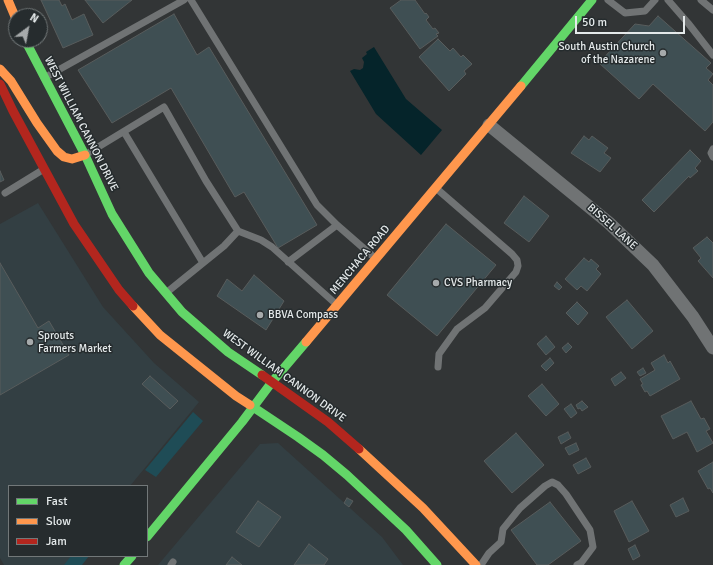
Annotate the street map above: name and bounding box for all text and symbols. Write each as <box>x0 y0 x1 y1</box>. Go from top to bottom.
north arrow <box>8 8 48 48</box>
scale bar <box>577 8 687 34</box>
text: N <box>27 11 41 26</box>
text: 50 m <box>582 15 607 30</box>
place label: South Austin Church of the Nazarene <box>558 40 655 66</box>
marker: South Austin Church of the Nazarene <box>658 48 668 58</box>
street label: WEST WILLIAM CANNON DRIVE <box>41 54 121 194</box>
street label: BISSEL LANE <box>584 201 640 253</box>
street label: MENCHACA ROAD <box>327 223 393 297</box>
place label: CVS Pharmacy <box>444 276 512 290</box>
marker: CVS Pharmacy <box>431 278 441 288</box>
place label: BBVA Compass <box>268 308 338 322</box>
marker: BBVA Compass <box>255 310 265 320</box>
street label: WEST WILLIAM CANNON DRIVE <box>220 327 348 425</box>
place label: Sprouts Farmers Market <box>38 329 112 355</box>
marker: Sprouts Farmers Market <box>25 337 35 347</box>
legend <box>8 485 148 557</box>
text: Fast <box>46 494 67 509</box>
text: Slow <box>46 514 71 529</box>
text: Jam <box>46 534 67 549</box>

